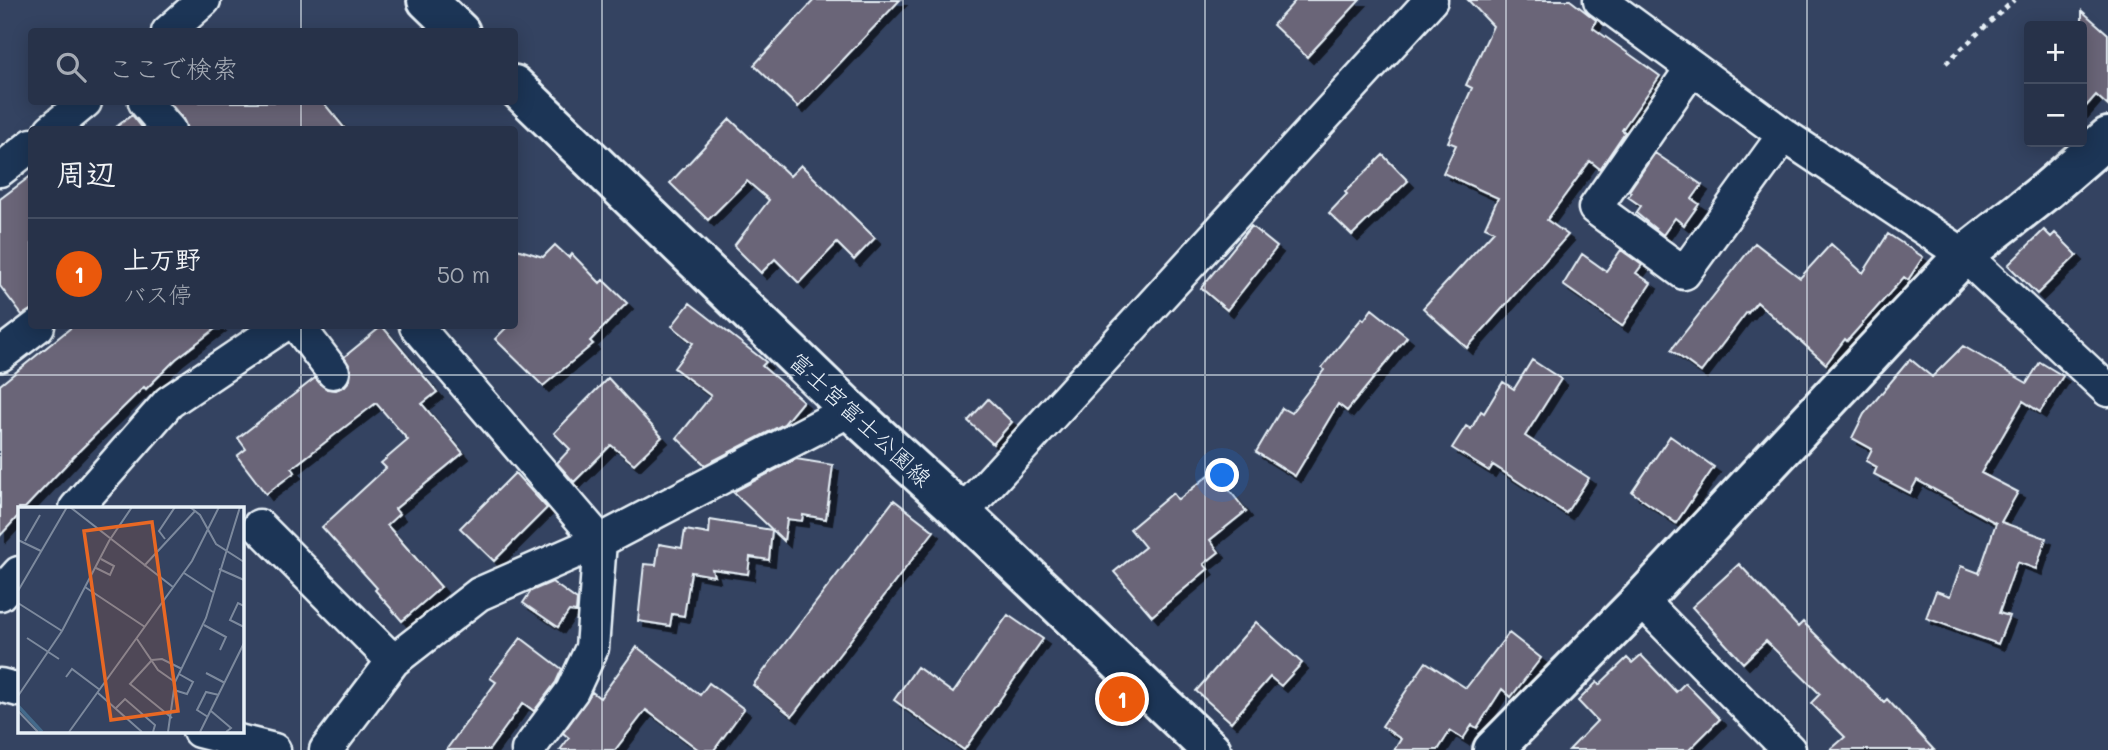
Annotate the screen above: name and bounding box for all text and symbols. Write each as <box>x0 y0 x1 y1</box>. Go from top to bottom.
map controls <box>2024 21 2087 147</box>
button: + <box>2024 21 2087 84</box>
search box <box>28 28 518 105</box>
icon: search <box>52 48 90 86</box>
text: ここで検索 <box>108 51 238 85</box>
button: − <box>2024 84 2087 147</box>
text: 周辺 <box>56 153 116 193</box>
text: 上万野 <box>123 242 201 276</box>
text: 1 <box>74 259 84 289</box>
text: 50 m <box>437 259 490 289</box>
text: バス停 <box>123 279 192 309</box>
street label: 富士宮富士公園線 <box>783 345 939 493</box>
your location <box>1205 458 1239 492</box>
inset map <box>18 507 243 732</box>
pin: 1 <box>1099 673 1145 725</box>

